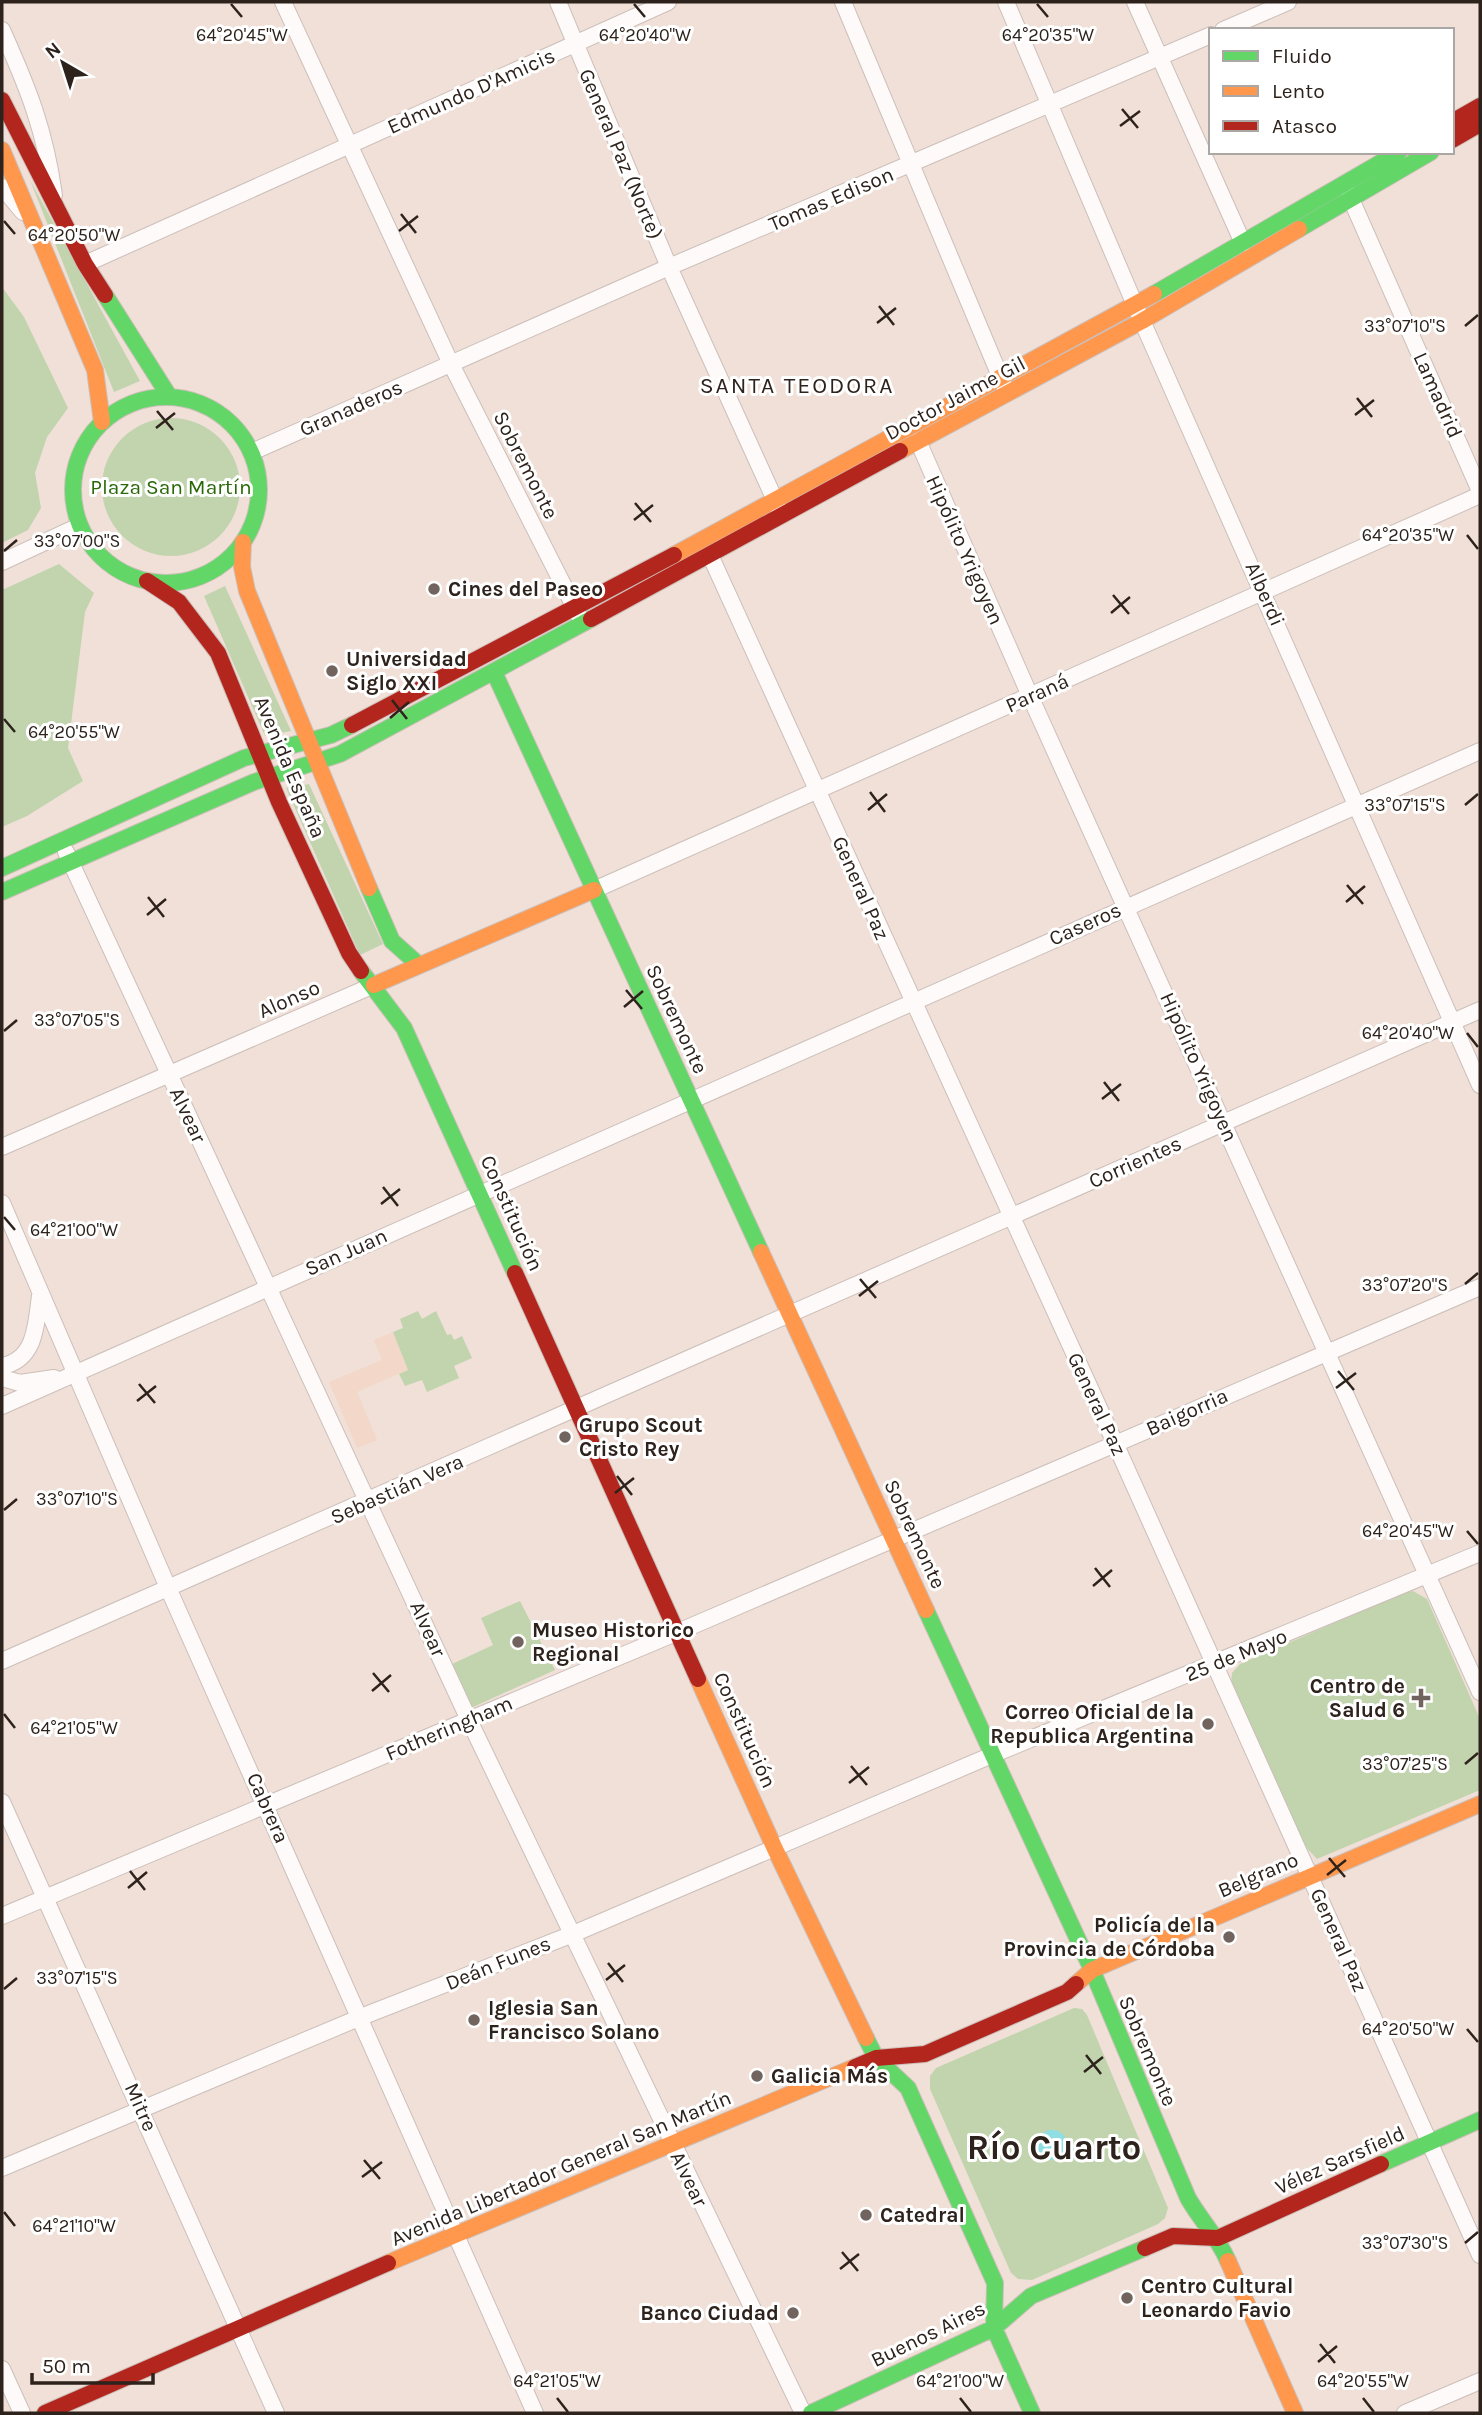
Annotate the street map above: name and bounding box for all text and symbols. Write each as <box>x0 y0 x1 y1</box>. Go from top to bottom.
text: 64°20'45"W <box>196 24 288 46</box>
text: 64°20'40"W <box>599 24 691 46</box>
text: 64°20'35"W <box>1002 24 1094 46</box>
north arrow <box>28 28 98 98</box>
legend <box>1209 28 1454 154</box>
text: N <box>41 38 65 63</box>
street label: Edmundo D'Amicis <box>383 43 559 139</box>
text: Fluido <box>1272 44 1332 68</box>
street label: General Paz (Norte) <box>574 65 668 243</box>
text: Lento <box>1272 79 1325 103</box>
text: Atasco <box>1272 114 1337 138</box>
street label: Tomas Edison <box>765 162 897 236</box>
text: 64°20'50"W <box>28 224 120 246</box>
text: 33°07'10"S <box>1364 315 1446 337</box>
street label: Lamadrid <box>1408 348 1468 442</box>
street label: Doctor Jaime Gil <box>881 351 1029 445</box>
district label: SANTA TEODORA <box>700 372 894 399</box>
street label: Granaderos <box>296 375 406 441</box>
street label: Sobremonte <box>489 407 563 523</box>
street label: Hipólito Yrigoyen <box>921 472 1009 628</box>
park label: Plaza San Martín <box>90 475 252 499</box>
text: 64°20'35"W <box>1362 524 1454 546</box>
text: 33°07'00"S <box>34 530 120 552</box>
street label: Alberdi <box>1240 558 1290 630</box>
place label: Cines del Paseo <box>448 577 603 601</box>
marker: Cines del Paseo <box>426 581 442 597</box>
place label: Universidad Siglo XXI <box>346 647 467 695</box>
marker: Universidad Siglo XXI <box>324 663 340 679</box>
street label: Paraná <box>1002 668 1072 718</box>
street label: Avenida España <box>249 692 331 842</box>
text: 64°20'55"W <box>28 721 120 743</box>
text: 33°07'15"S <box>1364 794 1446 816</box>
street label: General Paz <box>827 832 895 944</box>
street label: Caseros <box>1045 898 1125 950</box>
street label: Sobremonte <box>641 961 713 1077</box>
street label: Alonso <box>255 975 323 1023</box>
street label: Hipólito Yrigoyen <box>1155 989 1243 1145</box>
text: 33°07'05"S <box>34 1009 120 1031</box>
text: 64°20'40"W <box>1362 1022 1454 1044</box>
street label: Alvear <box>165 1083 211 1147</box>
street label: Corrientes <box>1085 1131 1185 1193</box>
street label: Constitución <box>476 1151 548 1275</box>
text: 64°21'00"W <box>30 1219 118 1241</box>
street label: San Juan <box>301 1223 391 1281</box>
text: 33°07'20"S <box>1362 1274 1448 1296</box>
street label: General Paz <box>1063 1349 1131 1459</box>
street label: Baigorria <box>1142 1383 1232 1441</box>
place label: Grupo Scout Cristo Rey <box>579 1413 702 1461</box>
marker: Grupo Scout Cristo Rey <box>557 1429 573 1445</box>
street label: Sebastián Vera <box>327 1449 467 1529</box>
street label: Sobremonte <box>879 1476 951 1592</box>
text: 33°07'10"S <box>36 1488 118 1510</box>
text: 64°20'45"W <box>1362 1520 1454 1542</box>
street label: Alvear <box>405 1597 451 1661</box>
place label: Museo Historico Regional <box>532 1618 694 1666</box>
street label: 25 de Mayo <box>1182 1624 1290 1686</box>
marker: Museo Historico Regional <box>510 1634 526 1650</box>
street label: Constitución <box>709 1668 781 1792</box>
place label: Centro de Salud 6 <box>1310 1674 1405 1722</box>
marker: Centro de Salud 6 <box>1411 1688 1431 1708</box>
street label: Fotheringham <box>382 1690 516 1766</box>
place label: Correo Oficial de la Republica Argentina <box>990 1700 1194 1748</box>
marker: Correo Oficial de la Republica Argentina <box>1200 1716 1216 1732</box>
text: 64°21'05"W <box>30 1717 118 1739</box>
text: 33°07'25"S <box>1362 1753 1448 1775</box>
street label: Cabrera <box>242 1769 294 1847</box>
street label: Belgrano <box>1214 1847 1302 1903</box>
street label: General Paz <box>1305 1884 1373 1996</box>
place label: Policía de la Provincia de Córdoba <box>1003 1913 1215 1961</box>
marker: Policía de la Provincia de Córdoba <box>1221 1929 1237 1945</box>
street label: Deán Funes <box>442 1931 554 1995</box>
text: 33°07'15"S <box>36 1967 118 1989</box>
street label: Sobremonte <box>1114 1992 1182 2110</box>
place label: Iglesia San Francisco Solano <box>488 1996 659 2044</box>
marker: Iglesia San Francisco Solano <box>466 2012 482 2028</box>
text: 64°20'50"W <box>1362 2018 1454 2040</box>
place label: Galicia Más <box>771 2064 888 2088</box>
marker: Galicia Más <box>749 2068 765 2084</box>
street label: Mitre <box>120 2079 162 2135</box>
street label: Avenida Libertador General San Martín <box>387 2085 735 2251</box>
street label: Vélez Sarsfield <box>1272 2121 1408 2199</box>
district label: Río Cuarto <box>967 2127 1141 2168</box>
street label: Alvear <box>665 2147 713 2211</box>
place label: Catedral <box>880 2203 965 2227</box>
marker: Catedral <box>858 2207 874 2223</box>
text: 64°21'10"W <box>32 2215 116 2237</box>
text: 33°07'30"S <box>1362 2232 1448 2254</box>
place label: Centro Cultural Leonardo Favio <box>1141 2274 1293 2322</box>
marker: Centro Cultural Leonardo Favio <box>1119 2290 1135 2306</box>
street label: Buenos Aires <box>867 2296 989 2372</box>
place label: Banco Ciudad <box>640 2301 779 2325</box>
marker: Banco Ciudad <box>785 2305 801 2321</box>
scale bar <box>32 2342 152 2386</box>
text: 50 m <box>42 2354 91 2378</box>
text: 64°21'05"W <box>513 2370 601 2392</box>
text: 64°21'00"W <box>916 2370 1004 2392</box>
text: 64°20'55"W <box>1317 2370 1409 2392</box>

